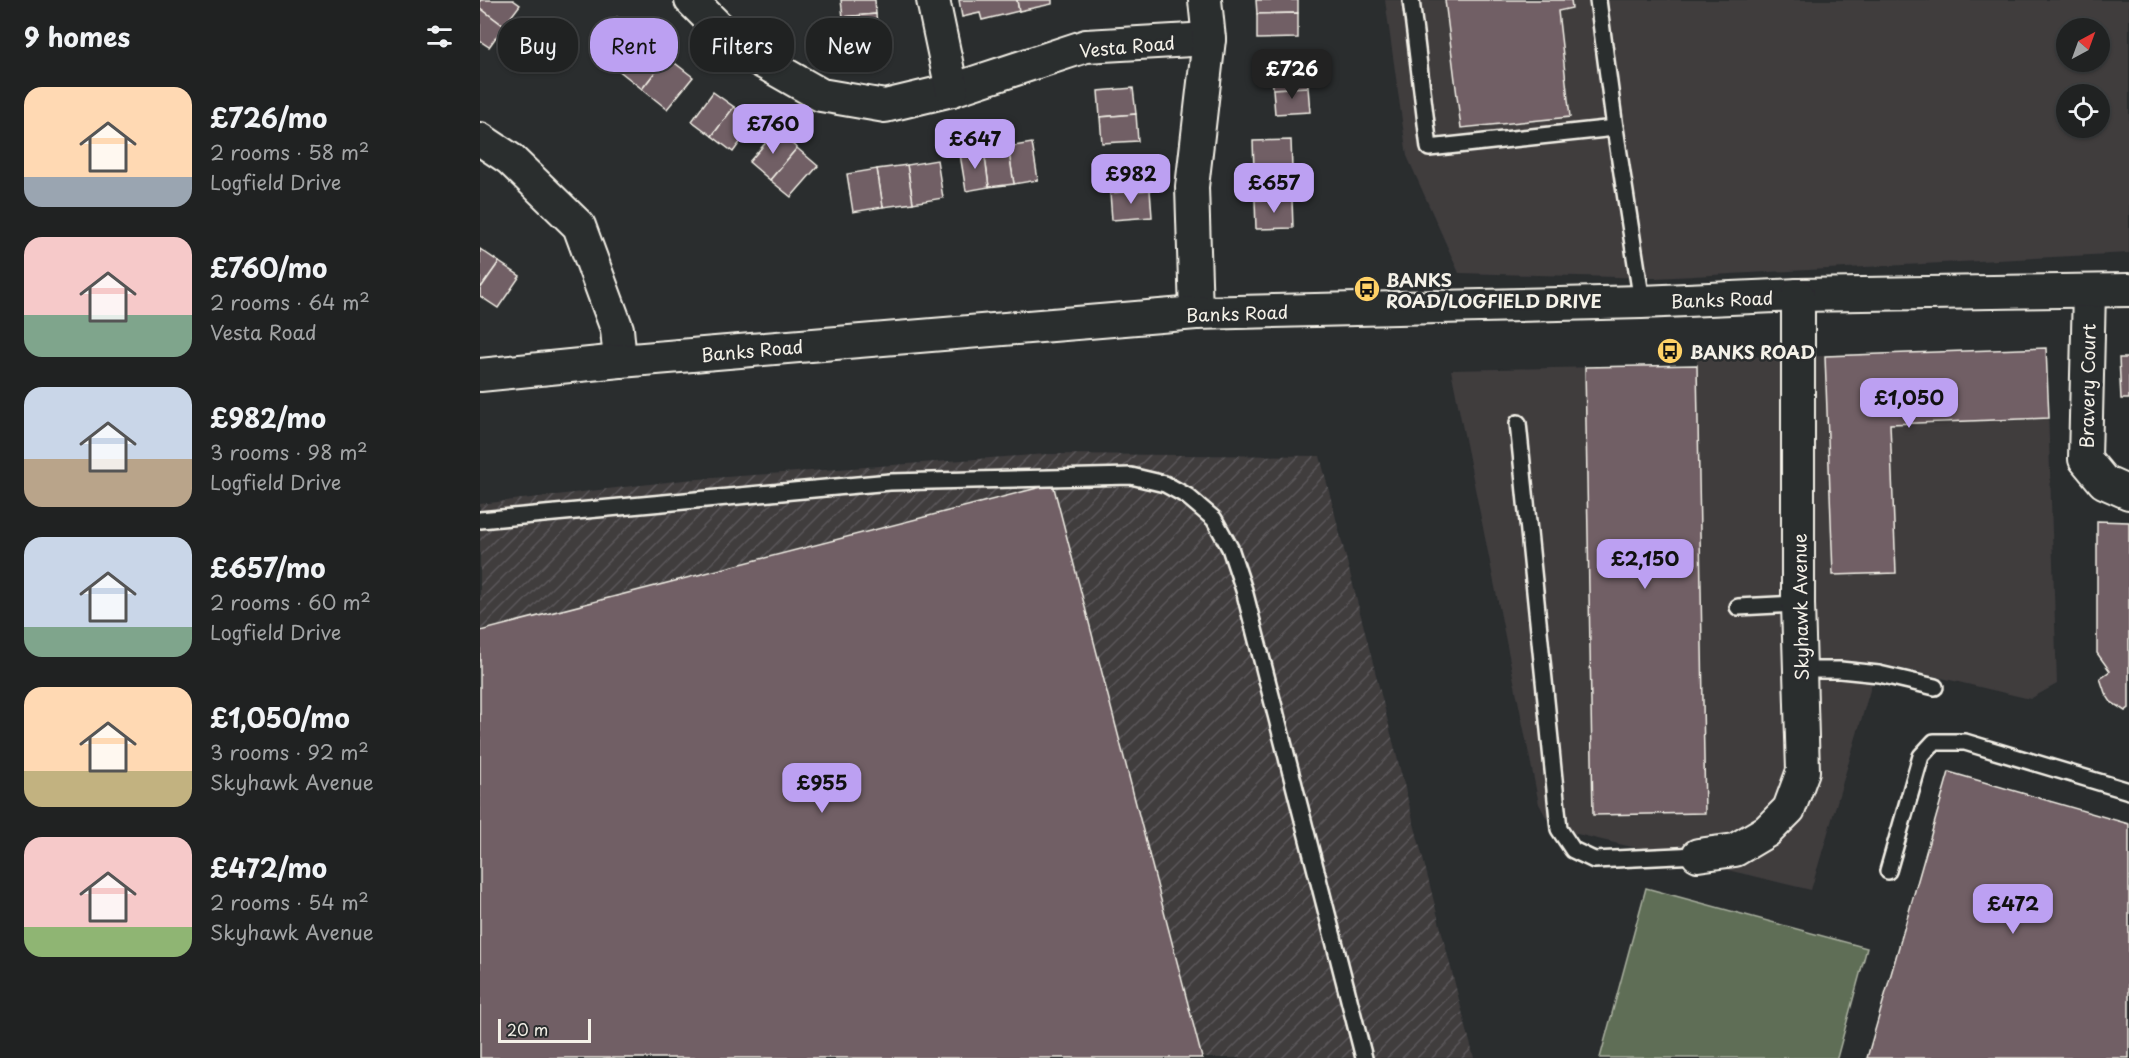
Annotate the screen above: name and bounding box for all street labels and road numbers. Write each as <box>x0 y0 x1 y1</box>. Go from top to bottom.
street label: Vesta Road <box>1078 28 1176 64</box>
street label: Banks Road <box>1670 284 1774 314</box>
street label: Banks Road <box>1185 298 1289 328</box>
street label: Bravery Court <box>2072 323 2102 449</box>
street label: Banks Road <box>700 332 804 368</box>
street label: Skyhawk Avenue <box>1785 533 1815 681</box>

